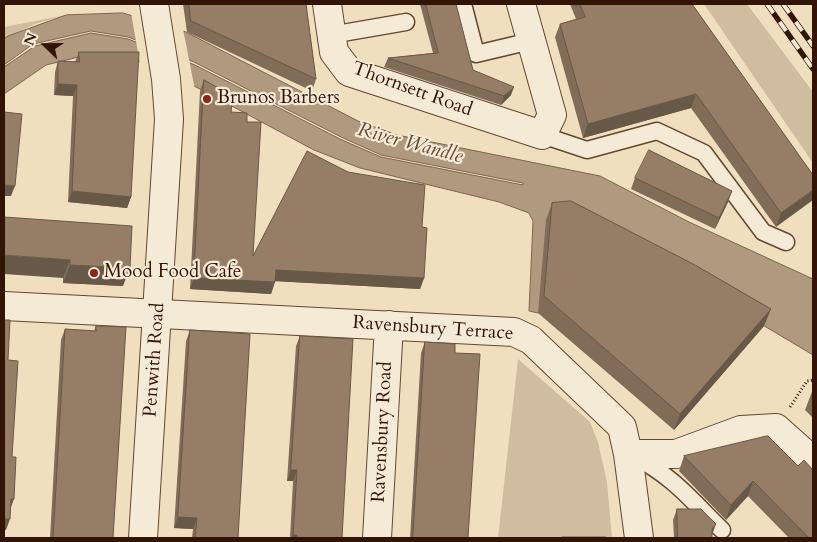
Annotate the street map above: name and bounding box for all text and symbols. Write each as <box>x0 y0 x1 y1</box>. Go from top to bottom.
north arrow <box>20 20 70 70</box>
text: N <box>20 30 42 48</box>
street label: Thornsett Road <box>349 58 475 122</box>
place label: Brunos Barbers <box>217 88 340 110</box>
marker: Brunos Barbers <box>201 93 213 105</box>
water label: River Wandle <box>355 118 465 170</box>
place label: Mood Food Cafe <box>104 262 241 284</box>
marker: Mood Food Cafe <box>88 267 100 279</box>
street label: Penwith Road <box>140 302 170 418</box>
street label: Ravensbury Terrace <box>352 312 514 346</box>
street label: Ravensbury Road <box>368 361 398 503</box>

